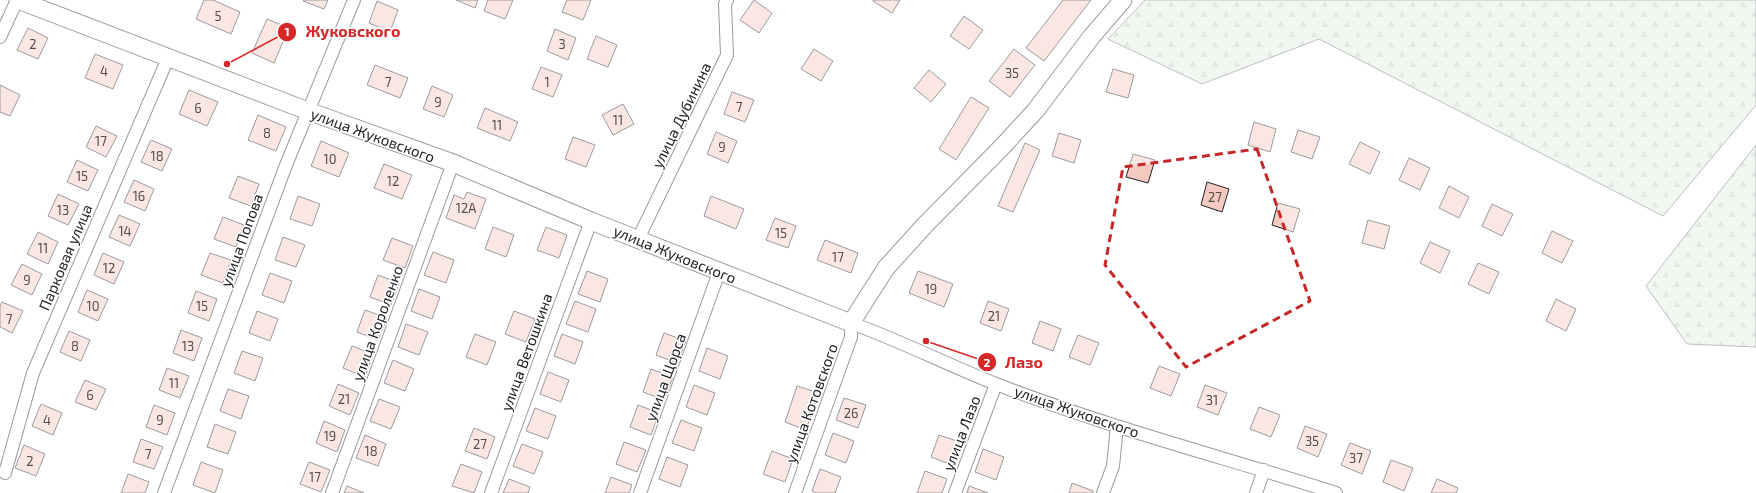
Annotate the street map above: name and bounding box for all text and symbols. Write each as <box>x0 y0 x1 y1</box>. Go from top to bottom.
house number: 5 <box>215 8 222 24</box>
callout: Жуковского <box>277 18 408 46</box>
text: Жуковского <box>306 21 400 40</box>
text: 1 <box>284 24 290 38</box>
house number: 2 <box>29 36 37 52</box>
house number: 3 <box>558 36 566 52</box>
street label: улица Дубинина <box>648 59 715 171</box>
house number: 4 <box>100 63 108 79</box>
house number: 35 <box>1005 65 1019 81</box>
house number: 7 <box>385 74 392 90</box>
house number: 1 <box>544 74 550 90</box>
house number: 9 <box>434 94 442 110</box>
house number: 7 <box>736 99 743 115</box>
house number: 6 <box>194 100 202 116</box>
street label: улица Жуковского <box>308 104 438 167</box>
house number: 11 <box>613 112 623 128</box>
house number: 11 <box>492 117 502 133</box>
house number: 8 <box>263 125 271 141</box>
house number: 17 <box>95 133 107 149</box>
house number: 9 <box>718 139 726 155</box>
house number: 18 <box>150 148 164 164</box>
house number: 10 <box>323 151 337 167</box>
house number: 15 <box>76 168 88 184</box>
house number: 12 <box>387 173 399 189</box>
house number: 16 <box>133 188 145 204</box>
house number: 27 <box>1208 189 1222 205</box>
street label: улица Попова <box>216 191 267 289</box>
house number: 12А <box>456 200 476 216</box>
street label: Парковая улица <box>35 201 96 313</box>
house number: 13 <box>57 202 69 218</box>
street label: улица Жуковского <box>611 221 739 288</box>
house number: 14 <box>118 223 132 239</box>
house number: 15 <box>775 225 787 241</box>
house number: 11 <box>38 240 48 256</box>
house number: 17 <box>832 249 844 265</box>
house number: 12 <box>103 260 115 276</box>
street label: улица Короленко <box>348 263 407 384</box>
house number: 9 <box>23 272 31 288</box>
house number: 19 <box>925 281 937 297</box>
street label: улица Ветошкина <box>496 291 557 414</box>
house number: 10 <box>86 298 100 314</box>
house number: 15 <box>196 298 208 314</box>
house number: 21 <box>988 308 1000 324</box>
house number: 7 <box>6 311 13 327</box>
street label: улица Щорса <box>641 330 690 424</box>
house number: 8 <box>71 338 79 354</box>
house number: 13 <box>182 338 194 354</box>
street label: улица Котовского <box>781 341 842 466</box>
callout: Лазо <box>977 348 1050 376</box>
text: Лазо <box>1005 352 1043 371</box>
text: 2 <box>984 355 991 369</box>
house number: 11 <box>169 375 179 391</box>
street label: улица Жуковского <box>1012 381 1142 442</box>
house number: 6 <box>86 387 94 403</box>
house number: 21 <box>338 391 350 407</box>
house number: 31 <box>1206 392 1218 408</box>
street label: улица Лазо <box>938 393 985 474</box>
house number: 26 <box>844 405 858 421</box>
house number: 4 <box>43 412 51 428</box>
house number: 9 <box>156 412 164 428</box>
house number: 19 <box>324 428 336 444</box>
house number: 35 <box>1305 433 1319 449</box>
house number: 27 <box>473 436 487 452</box>
house number: 18 <box>364 443 378 459</box>
house number: 7 <box>145 446 152 462</box>
house number: 37 <box>1349 450 1363 466</box>
house number: 2 <box>26 453 34 469</box>
house number: 17 <box>309 469 321 485</box>

